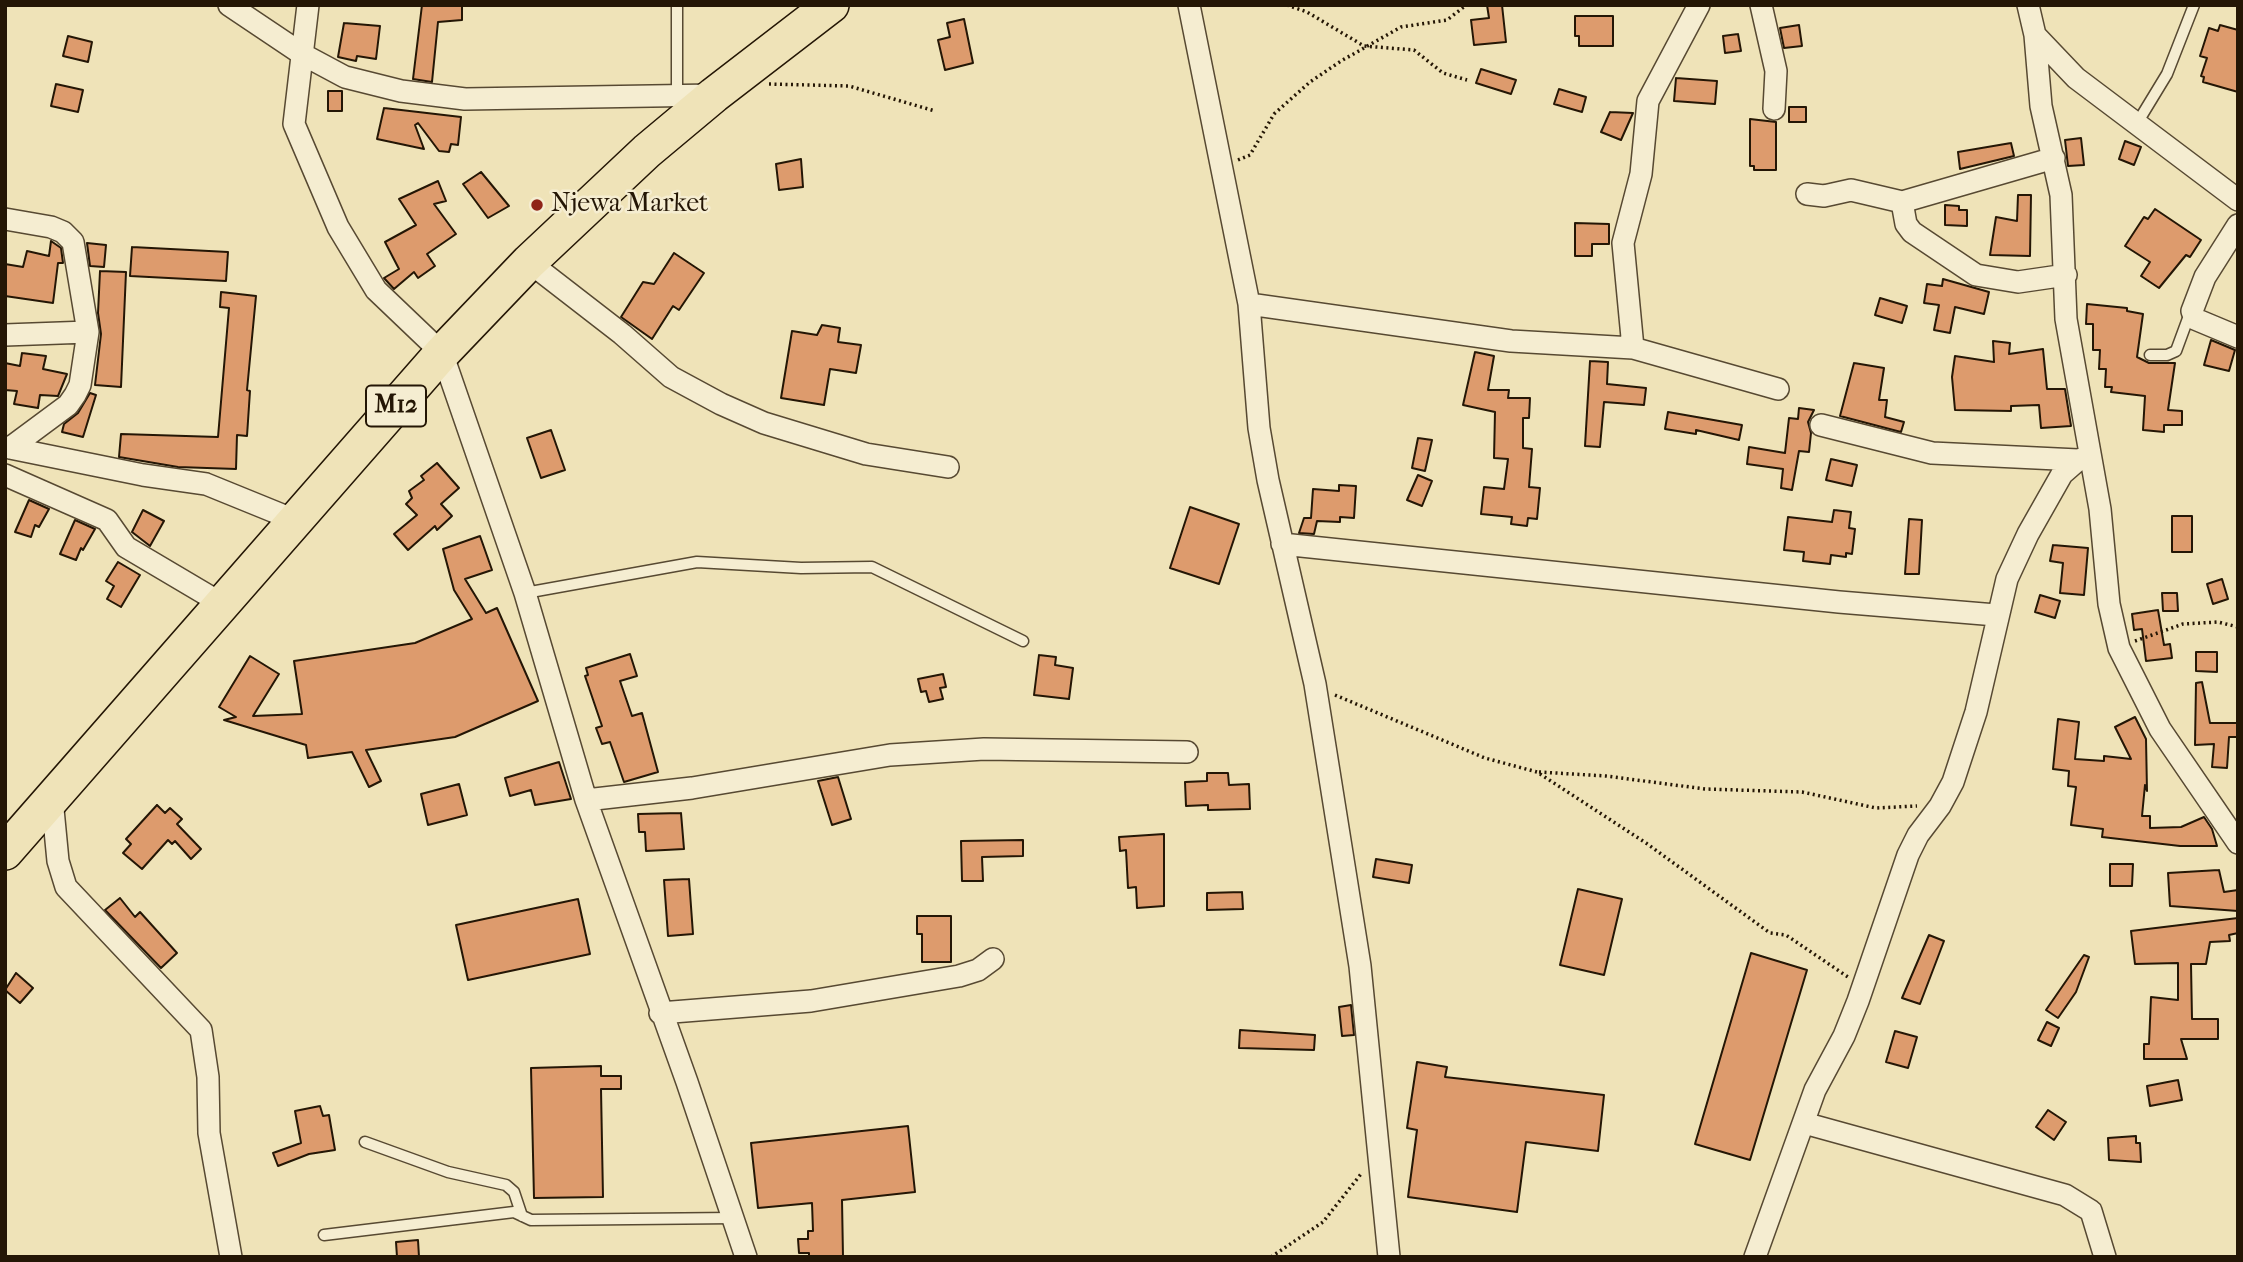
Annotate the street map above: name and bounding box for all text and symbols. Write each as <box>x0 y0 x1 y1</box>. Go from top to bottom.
place label: Njewa Market <box>551 189 708 221</box>
marker: Njewa Market <box>529 197 545 213</box>
road number: M12 <box>366 386 426 426</box>

